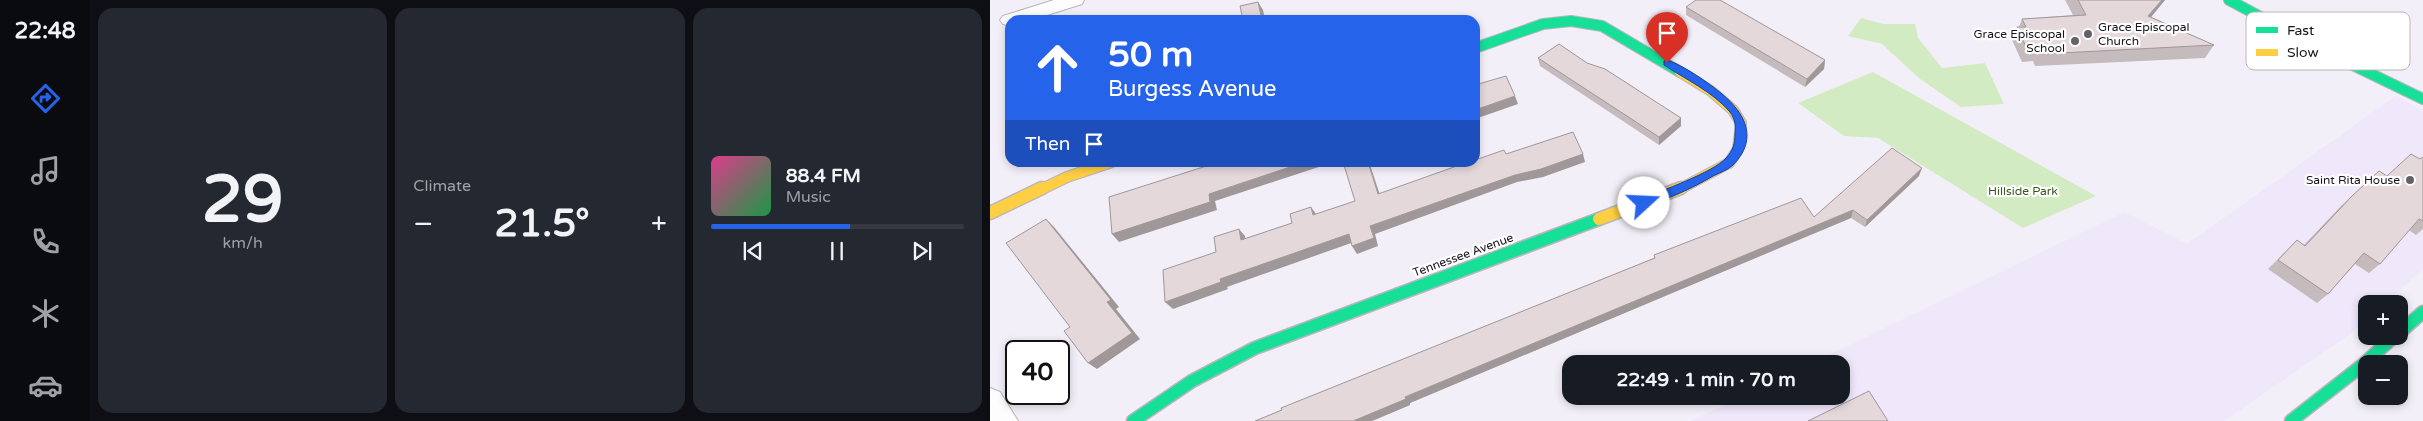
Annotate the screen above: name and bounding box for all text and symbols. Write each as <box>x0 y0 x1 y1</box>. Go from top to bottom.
pin <box>1646 12 1688 63</box>
legend <box>2246 12 2410 70</box>
text: 22:48 <box>15 18 75 44</box>
icon: arrive <box>1653 19 1681 47</box>
place label: Grace Episcopal Church <box>2098 20 2190 48</box>
text: Fast <box>2287 22 2315 39</box>
place label: Grace Episcopal School <box>1973 27 2065 55</box>
marker: Grace Episcopal Church <box>2082 28 2094 40</box>
text: 50 m <box>1108 34 1193 76</box>
icon: ahead <box>1025 35 1090 100</box>
marker: Grace Episcopal School <box>2069 35 2081 47</box>
text: Slow <box>2287 44 2319 61</box>
text: Burgess Avenue <box>1108 76 1277 102</box>
icon: directions <box>28 81 63 116</box>
icon: arrive <box>1080 130 1108 158</box>
text: Then <box>1025 133 1070 155</box>
icon: music <box>28 153 63 188</box>
text: 29 <box>202 161 283 240</box>
text: 88.4 FM <box>786 165 861 187</box>
place label: Saint Rita House <box>2306 173 2400 187</box>
marker: Saint Rita House <box>2404 174 2416 186</box>
text: Climate <box>413 176 471 196</box>
position arrow <box>1617 176 1669 228</box>
park label: Hillside Park <box>1988 184 2058 198</box>
text: Music <box>786 187 831 207</box>
text: 21.5° <box>495 201 590 247</box>
text: − <box>413 207 433 241</box>
text: + <box>651 207 667 241</box>
icon: phone <box>28 224 63 259</box>
street label: Tennessee Avenue <box>1411 230 1515 280</box>
text: km/h <box>223 233 263 253</box>
icon: previous <box>739 237 767 265</box>
icon: pause <box>823 237 851 265</box>
icon: next <box>908 237 936 265</box>
map controls <box>2358 295 2408 405</box>
button: + <box>2358 295 2408 345</box>
icon: climate <box>28 296 63 331</box>
speed limit sign: 40 <box>1005 340 1070 405</box>
button: − <box>2358 355 2408 405</box>
icon: car <box>28 368 63 403</box>
text: 22:49 · 1 min · 70 m <box>1616 369 1796 391</box>

